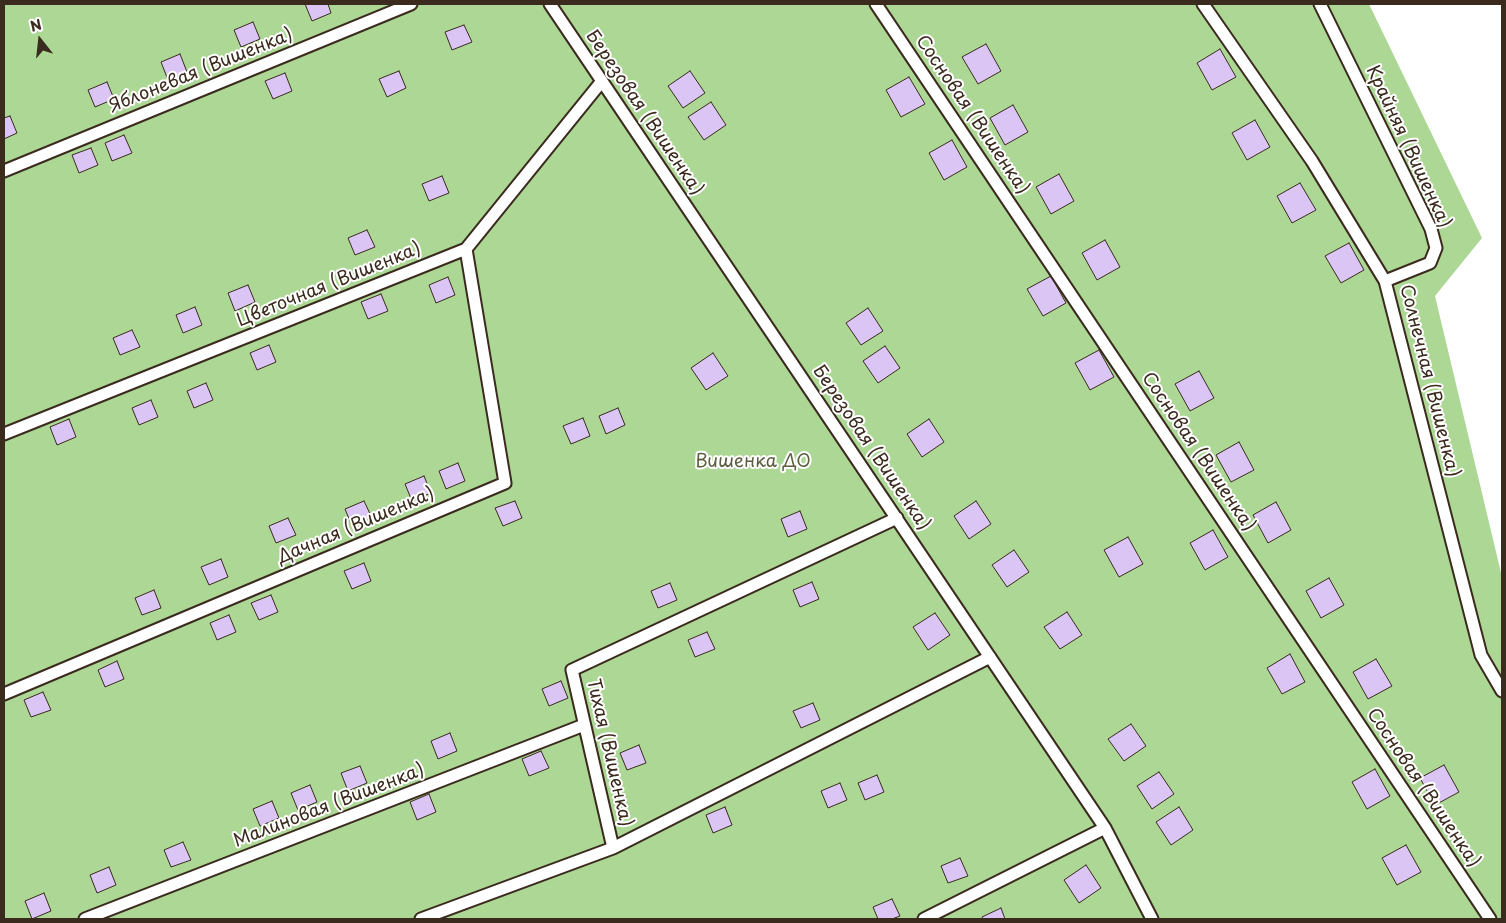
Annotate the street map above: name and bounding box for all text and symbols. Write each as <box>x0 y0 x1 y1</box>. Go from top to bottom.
text: N <box>28 13 44 37</box>
north arrow <box>15 15 65 65</box>
street label: Яблоневая (Вишенка) <box>106 24 296 118</box>
street label: Березовая (Вишенка) <box>581 26 707 200</box>
street label: Сосновая (Вишенка) <box>911 31 1033 199</box>
street label: Крайняя (Вишенка) <box>1361 62 1455 232</box>
street label: Цветочная (Вишенка) <box>234 238 424 332</box>
street label: Солнечная (Вишенка) <box>1395 282 1463 480</box>
street label: Березовая (Вишенка) <box>808 361 934 535</box>
street label: Сосновая (Вишенка) <box>1137 368 1259 536</box>
park label: Вишенка ДО <box>695 451 811 473</box>
street label: Дачная (Вишенка) <box>274 483 438 569</box>
street label: Тихая (Вишенка) <box>582 677 636 829</box>
street label: Сосновая (Вишенка) <box>1362 704 1484 872</box>
street label: Малиновая (Вишенка) <box>231 760 427 852</box>

